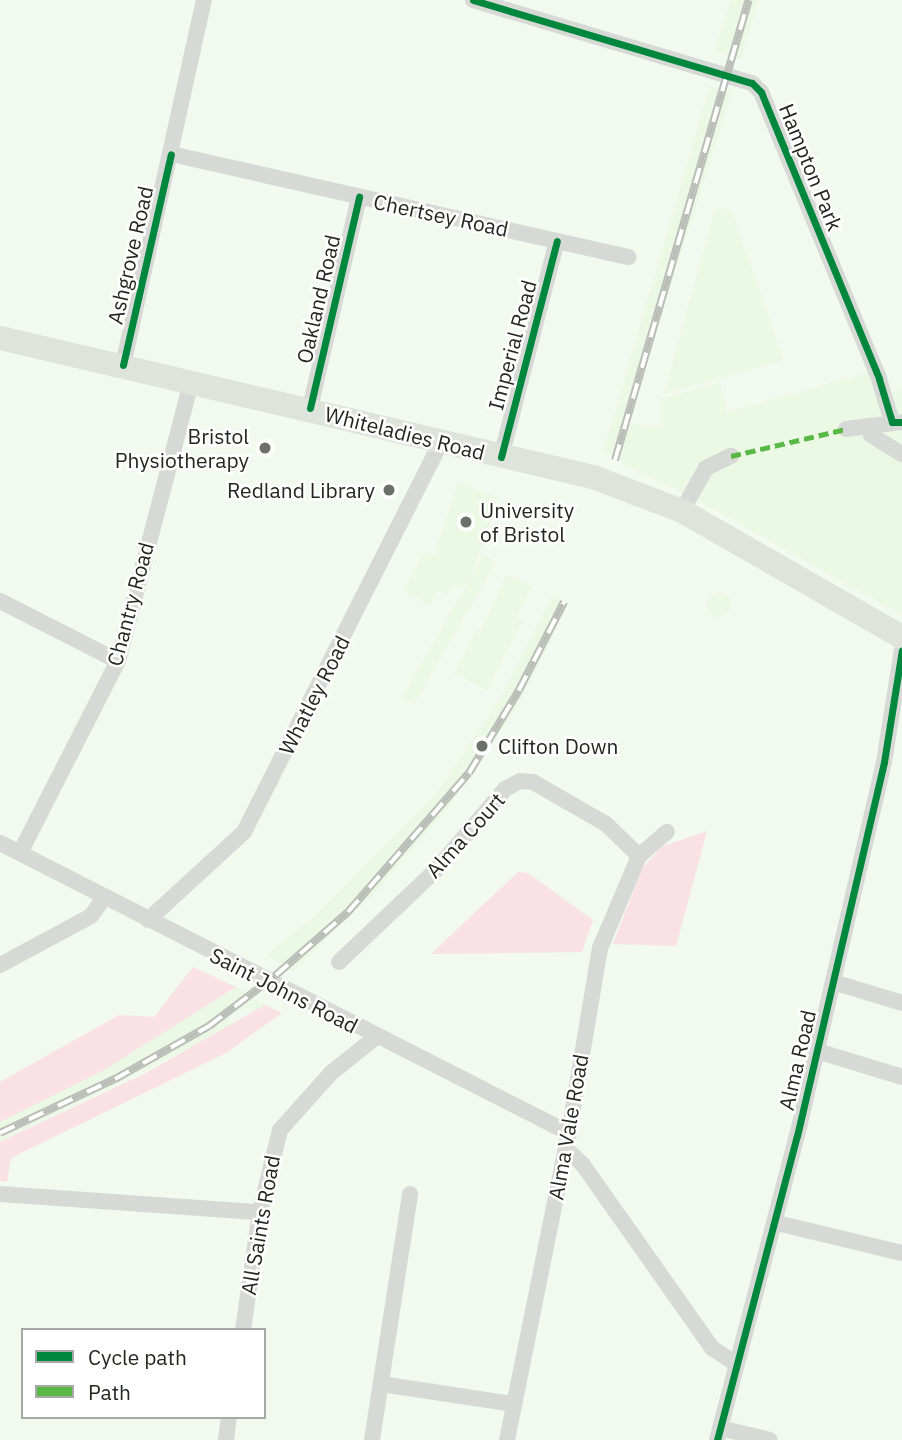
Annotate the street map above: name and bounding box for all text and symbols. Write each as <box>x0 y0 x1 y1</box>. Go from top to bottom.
street label: Hampton Park <box>774 100 848 234</box>
street label: Ashgrove Road <box>102 184 158 326</box>
street label: Chertsey Road <box>371 188 511 242</box>
street label: Oakland Road <box>291 232 345 366</box>
street label: Imperial Road <box>483 277 541 413</box>
street label: Whiteladies Road <box>322 401 488 465</box>
place label: Bristol Physiotherapy <box>115 423 249 473</box>
marker: Bristol Physiotherapy <box>255 438 275 458</box>
place label: Redland Library <box>227 477 375 503</box>
marker: Redland Library <box>381 482 397 498</box>
place label: University of Bristol <box>480 497 574 547</box>
marker: University of Bristol <box>458 514 474 530</box>
street label: Chantry Road <box>101 539 159 669</box>
street label: Whatley Road <box>273 631 355 759</box>
place label: Clifton Down <box>498 733 619 759</box>
marker: Clifton Down <box>472 736 492 756</box>
street label: Alma Court <box>420 787 510 883</box>
street label: Saint Johns Road <box>206 942 362 1038</box>
street label: Alma Road <box>773 1007 821 1113</box>
street label: Alma Vale Road <box>543 1052 593 1202</box>
street label: All Saints Road <box>235 1153 285 1297</box>
legend <box>21 1328 266 1419</box>
text: Cycle path <box>88 1343 187 1371</box>
text: Path <box>88 1378 131 1406</box>

